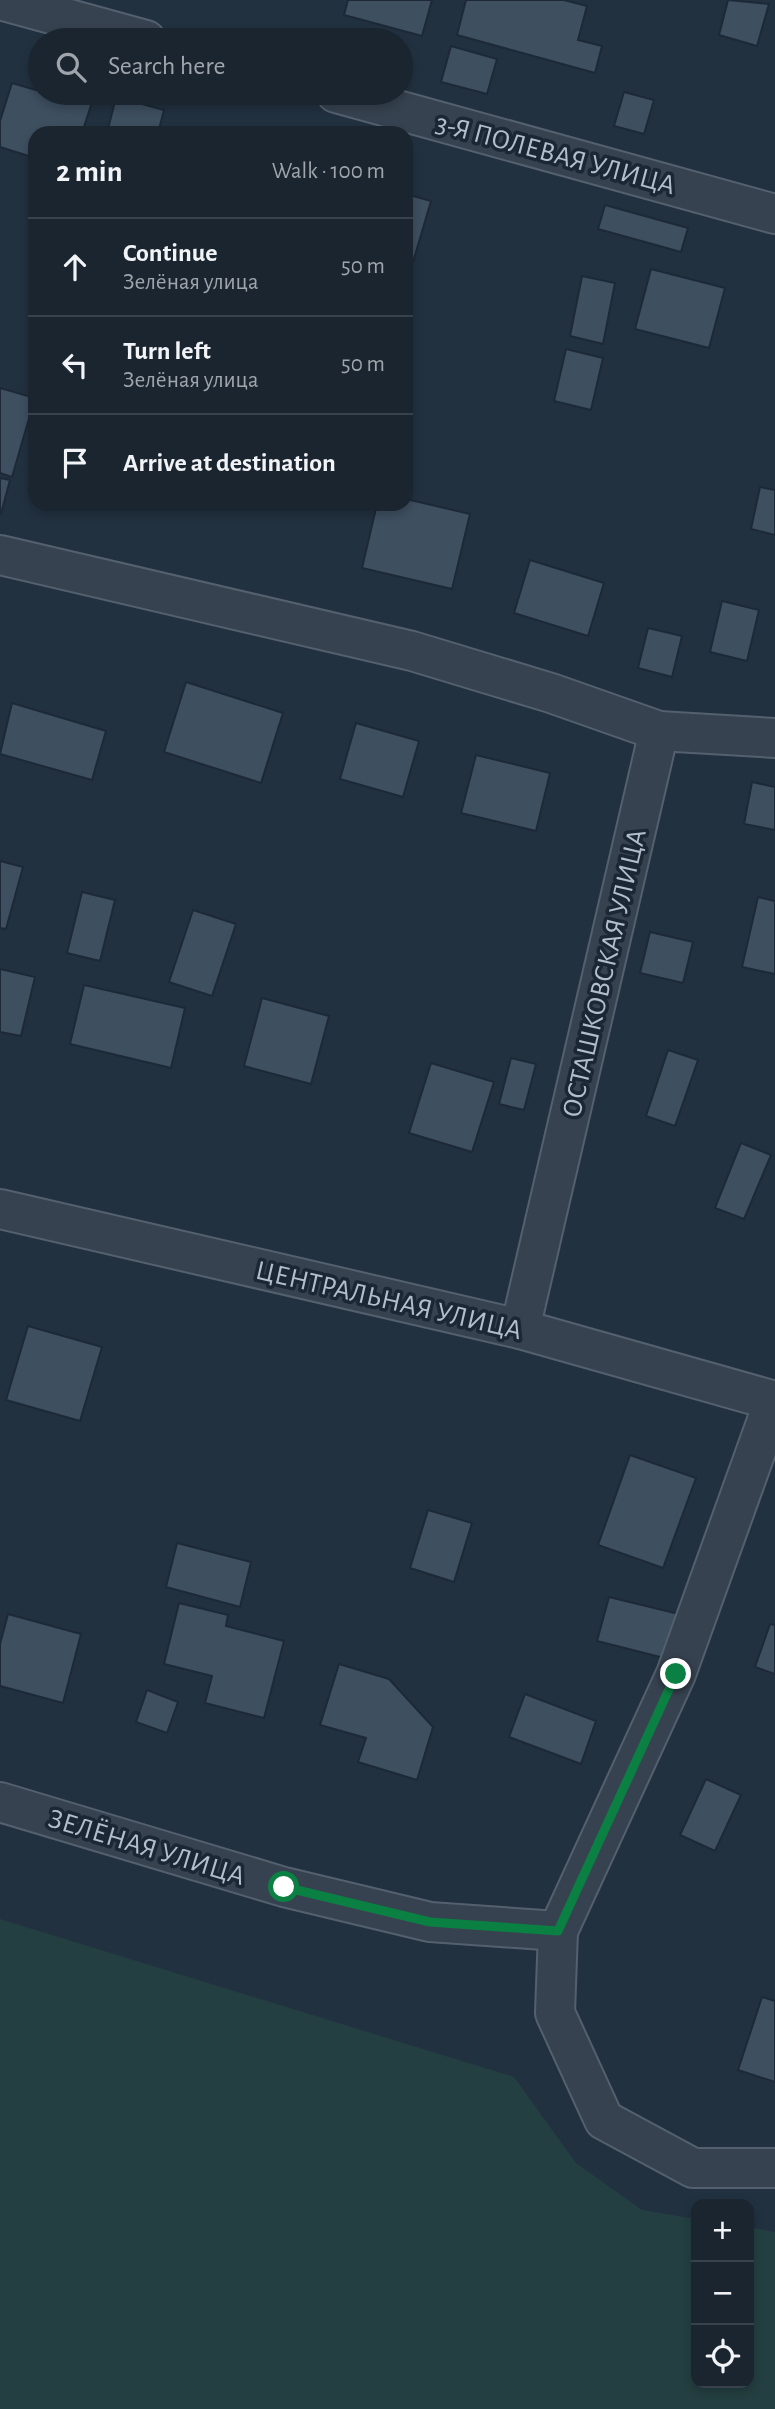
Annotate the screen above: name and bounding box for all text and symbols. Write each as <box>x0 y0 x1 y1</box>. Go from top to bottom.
search box <box>28 28 413 105</box>
icon: search <box>52 48 90 86</box>
text: Search here <box>108 53 226 79</box>
street label: 3-Я ПОЛЕВАЯ УЛИЦА <box>433 109 678 200</box>
text: 2 min <box>56 157 123 187</box>
text: Walk · 100 m <box>272 160 385 183</box>
text: Continue <box>123 240 218 266</box>
icon: ahead <box>56 248 94 286</box>
text: 50 m <box>341 255 385 278</box>
text: Зелёная улица <box>123 271 259 294</box>
text: Turn left <box>123 338 211 364</box>
icon: left <box>56 346 94 384</box>
text: 50 m <box>341 353 385 376</box>
text: Зелёная улица <box>123 369 259 392</box>
icon: arrive <box>56 444 94 482</box>
text: Arrive at destination <box>123 450 336 476</box>
street label: ОСТАШКОВСКАЯ УЛИЦА <box>558 827 652 1120</box>
street label: ЦЕНТРАЛЬНАЯ УЛИЦА <box>253 1257 525 1345</box>
route end <box>660 1658 691 1689</box>
street label: ЗЕЛЁНАЯ УЛИЦА <box>45 1803 249 1891</box>
route start <box>268 1871 299 1902</box>
map controls <box>691 2199 754 2388</box>
button: + <box>691 2199 754 2262</box>
button: − <box>691 2262 754 2325</box>
button: locate <box>691 2325 754 2388</box>

